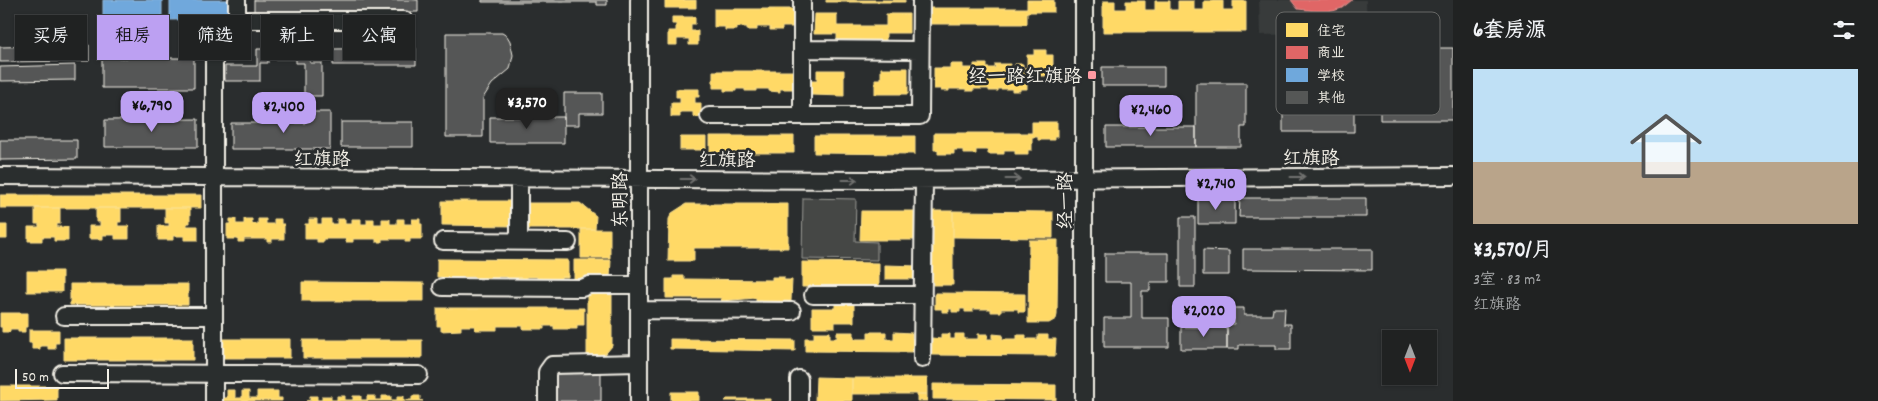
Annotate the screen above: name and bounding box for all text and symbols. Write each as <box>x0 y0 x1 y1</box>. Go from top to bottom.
legend <box>1276 12 1440 115</box>
chip: 买房 <box>15 15 87 60</box>
chip: 租房 <box>97 15 169 60</box>
chip: 筛选 <box>179 15 251 60</box>
chip: 新上 <box>261 15 333 60</box>
chip: 公寓 <box>343 15 415 60</box>
icon: filters <box>1830 16 1858 44</box>
text: 6套房源 <box>1473 17 1546 47</box>
text: 住宅 <box>1317 22 1345 42</box>
text: 商业 <box>1317 44 1345 64</box>
place label: 经一路红旗路 <box>968 65 1082 92</box>
text: 学校 <box>1317 67 1345 87</box>
marker: 经一路红旗路 <box>1086 69 1098 81</box>
pin: ¥3,570 <box>486 88 568 130</box>
text: 其他 <box>1317 89 1345 109</box>
pin: ¥6,790 <box>111 90 193 133</box>
pin: ¥2,400 <box>243 92 325 134</box>
text: ¥3,570 <box>507 92 547 115</box>
pin: ¥2,460 <box>1110 94 1192 137</box>
text: ¥6,790 <box>132 95 172 118</box>
text: ¥2,400 <box>263 96 305 119</box>
text: ¥2,460 <box>1131 99 1171 122</box>
icon: home <box>1621 101 1711 191</box>
street label: 红旗路 <box>1282 147 1340 174</box>
street label: 红旗路 <box>293 148 351 175</box>
street label: 红旗路 <box>698 149 756 176</box>
pin: ¥2,740 <box>1175 168 1257 211</box>
street label: 东明路 <box>609 171 636 229</box>
street label: 经一路 <box>1054 172 1081 230</box>
one-way arrow <box>1290 172 1306 182</box>
text: ¥2,740 <box>1196 173 1236 196</box>
one-way arrow <box>680 174 696 184</box>
one-way arrow <box>1004 174 1021 184</box>
one-way arrow <box>842 175 858 185</box>
text: ¥3,570/月 <box>1473 237 1553 267</box>
text: 3室 · 83 m² <box>1473 269 1541 292</box>
text: 红旗路 <box>1473 294 1521 317</box>
pin: ¥2,020 <box>1163 296 1245 338</box>
text: ¥2,020 <box>1183 300 1225 323</box>
north arrow <box>1382 330 1438 385</box>
map controls <box>1382 330 1437 385</box>
scale bar <box>15 366 109 389</box>
text: 50 m <box>22 368 49 388</box>

